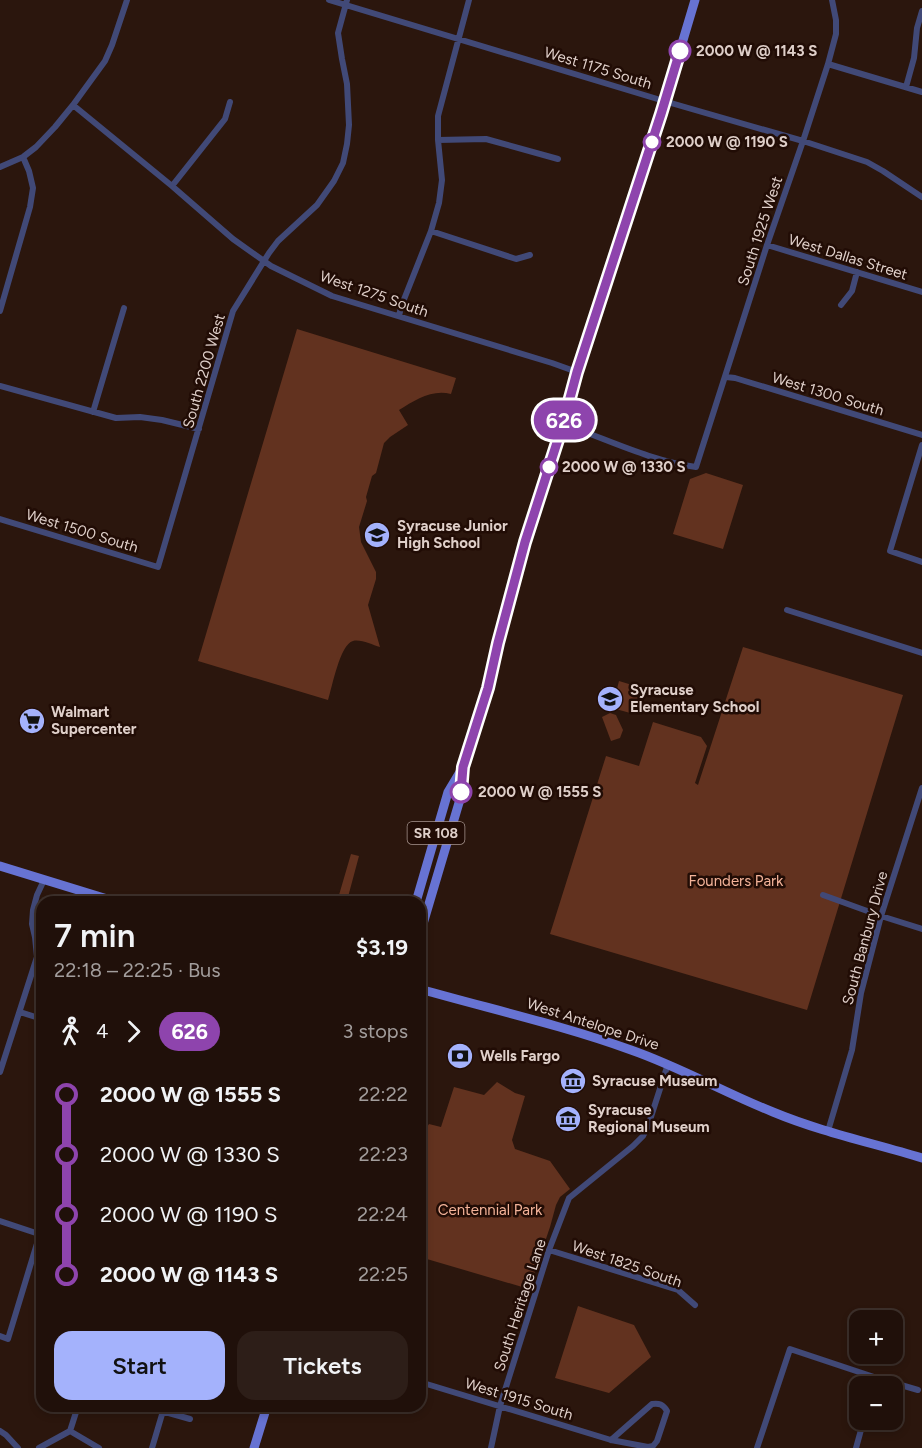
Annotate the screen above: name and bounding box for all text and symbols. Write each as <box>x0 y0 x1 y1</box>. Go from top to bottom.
marker: 2000 W @ 1143 S <box>669 40 691 62</box>
place label: 2000 W @ 1143 S <box>696 42 817 60</box>
street label: West 1175 South <box>542 43 654 93</box>
marker: 2000 W @ 1190 S <box>643 133 661 151</box>
place label: 2000 W @ 1190 S <box>666 133 788 151</box>
street label: South 1925 West <box>734 174 786 288</box>
street label: West Dallas Street <box>786 230 910 284</box>
street label: West 1275 South <box>317 267 431 321</box>
street label: South 2200 West <box>179 311 229 430</box>
street label: West 1300 South <box>770 368 886 420</box>
line badge: 626 <box>530 400 598 440</box>
text: 626 <box>546 408 582 433</box>
marker: 2000 W @ 1330 S <box>540 458 558 476</box>
place label: 2000 W @ 1330 S <box>562 458 686 476</box>
street label: West 1500 South <box>24 505 140 557</box>
place label: Syracuse Junior High School <box>397 517 508 552</box>
school or university icon: Syracuse Junior High School <box>362 520 392 550</box>
place label: Syracuse Elementary School <box>630 681 760 716</box>
school or university icon: Syracuse Elementary School <box>595 684 625 714</box>
place label: Walmart Supercenter <box>51 703 137 738</box>
supermarket icon: Walmart Supercenter <box>17 706 47 736</box>
marker: 2000 W @ 1555 S <box>450 781 472 803</box>
place label: 2000 W @ 1555 S <box>478 783 601 801</box>
road number: SR 108 <box>408 822 464 844</box>
street label: South Banbury Drive <box>838 869 892 1007</box>
park label: Founders Park <box>689 872 784 890</box>
text: 7 min <box>54 916 135 955</box>
text: $3.19 <box>356 934 408 961</box>
text: 22:18 – 22:25 · Bus <box>54 958 221 982</box>
street label: West Antelope Drive <box>525 994 661 1054</box>
icon: walk <box>54 1015 87 1048</box>
icon: forward <box>117 1015 150 1048</box>
text: 4 <box>96 1019 108 1043</box>
text: 626 <box>171 1019 208 1044</box>
text: 3 stops <box>343 1019 408 1043</box>
bank icon: Wells Fargo <box>445 1041 475 1071</box>
place label: Wells Fargo <box>480 1047 560 1065</box>
museum icon: Syracuse Museum <box>558 1066 588 1096</box>
place label: Syracuse Museum <box>592 1072 717 1090</box>
text: 2000 W @ 1555 S <box>100 1081 281 1108</box>
text: 22:22 <box>358 1082 408 1106</box>
place label: Syracuse Regional Museum <box>588 1101 710 1136</box>
museum icon: Syracuse Regional Museum <box>553 1104 583 1134</box>
text: 2000 W @ 1330 S <box>100 1141 280 1168</box>
text: 22:23 <box>359 1142 408 1166</box>
text: 2000 W @ 1190 S <box>100 1201 277 1228</box>
park label: Centennial Park <box>438 1201 543 1219</box>
text: 22:24 <box>357 1202 408 1226</box>
street label: South Heritage Lane <box>490 1237 550 1373</box>
street label: West 1825 South <box>570 1237 684 1291</box>
text: 2000 W @ 1143 S <box>100 1261 278 1288</box>
text: 22:25 <box>358 1262 408 1286</box>
map controls <box>849 1310 903 1430</box>
button: + <box>849 1310 903 1364</box>
button: Start <box>54 1331 225 1400</box>
button: Tickets <box>237 1331 408 1400</box>
street label: West 1915 South <box>463 1374 575 1424</box>
button: − <box>849 1376 903 1430</box>

